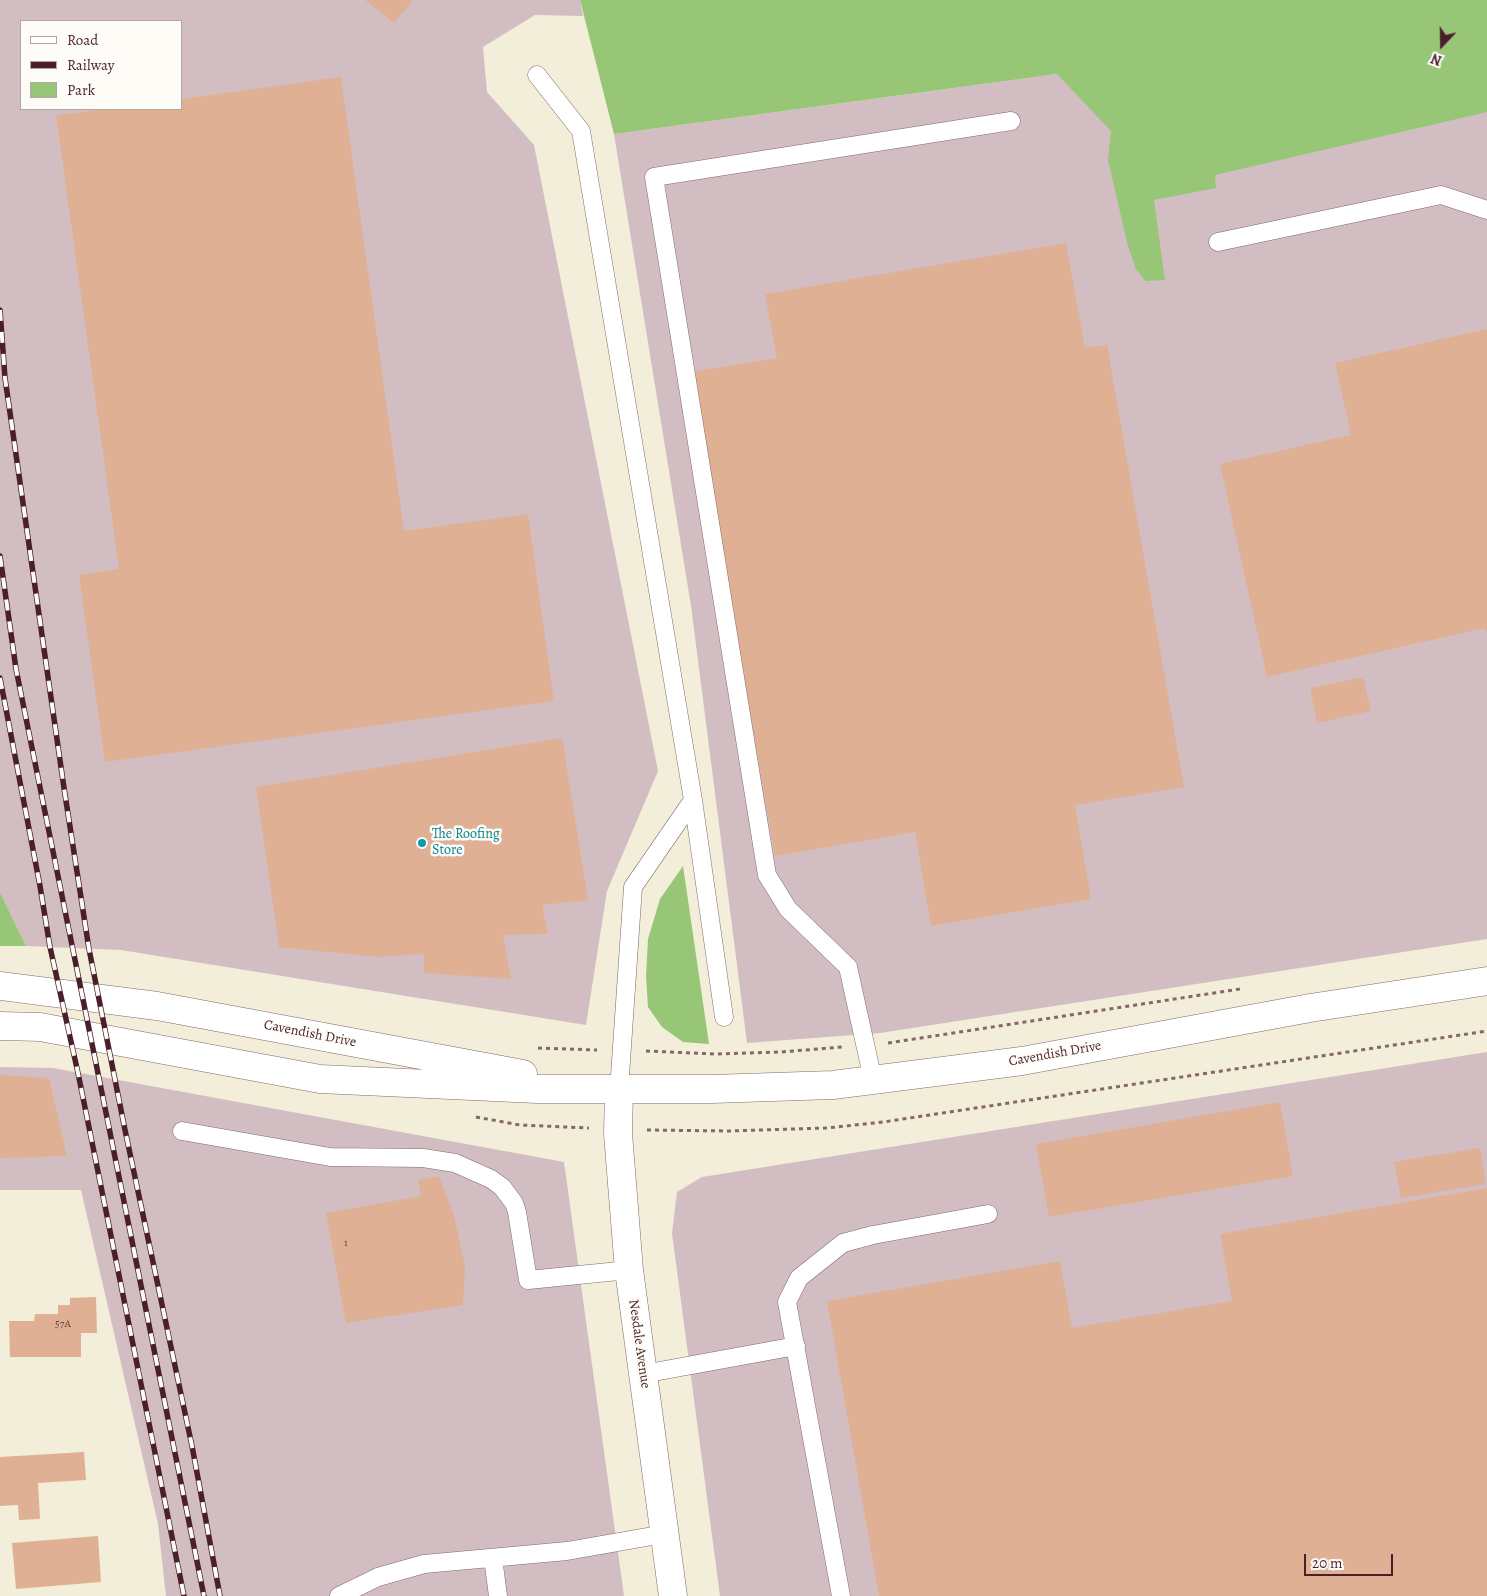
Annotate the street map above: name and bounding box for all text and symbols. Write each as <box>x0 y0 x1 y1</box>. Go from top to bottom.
legend <box>20 20 182 110</box>
north arrow <box>1417 20 1467 70</box>
text: Road <box>67 30 98 50</box>
text: N <box>1428 49 1445 70</box>
text: Railway <box>67 55 114 75</box>
text: Park <box>67 80 95 100</box>
place label: The Roofing Store <box>432 827 500 860</box>
marker: The Roofing Store <box>416 837 428 849</box>
street label: Cavendish Drive <box>262 1017 358 1051</box>
street label: Cavendish Drive <box>1007 1038 1103 1070</box>
house number: 1 <box>344 1236 348 1250</box>
street label: Nesdale Avenue <box>624 1298 654 1390</box>
house number: 57A <box>55 1317 71 1331</box>
scale bar <box>1307 1544 1396 1576</box>
text: 20 m <box>1312 1553 1343 1573</box>

